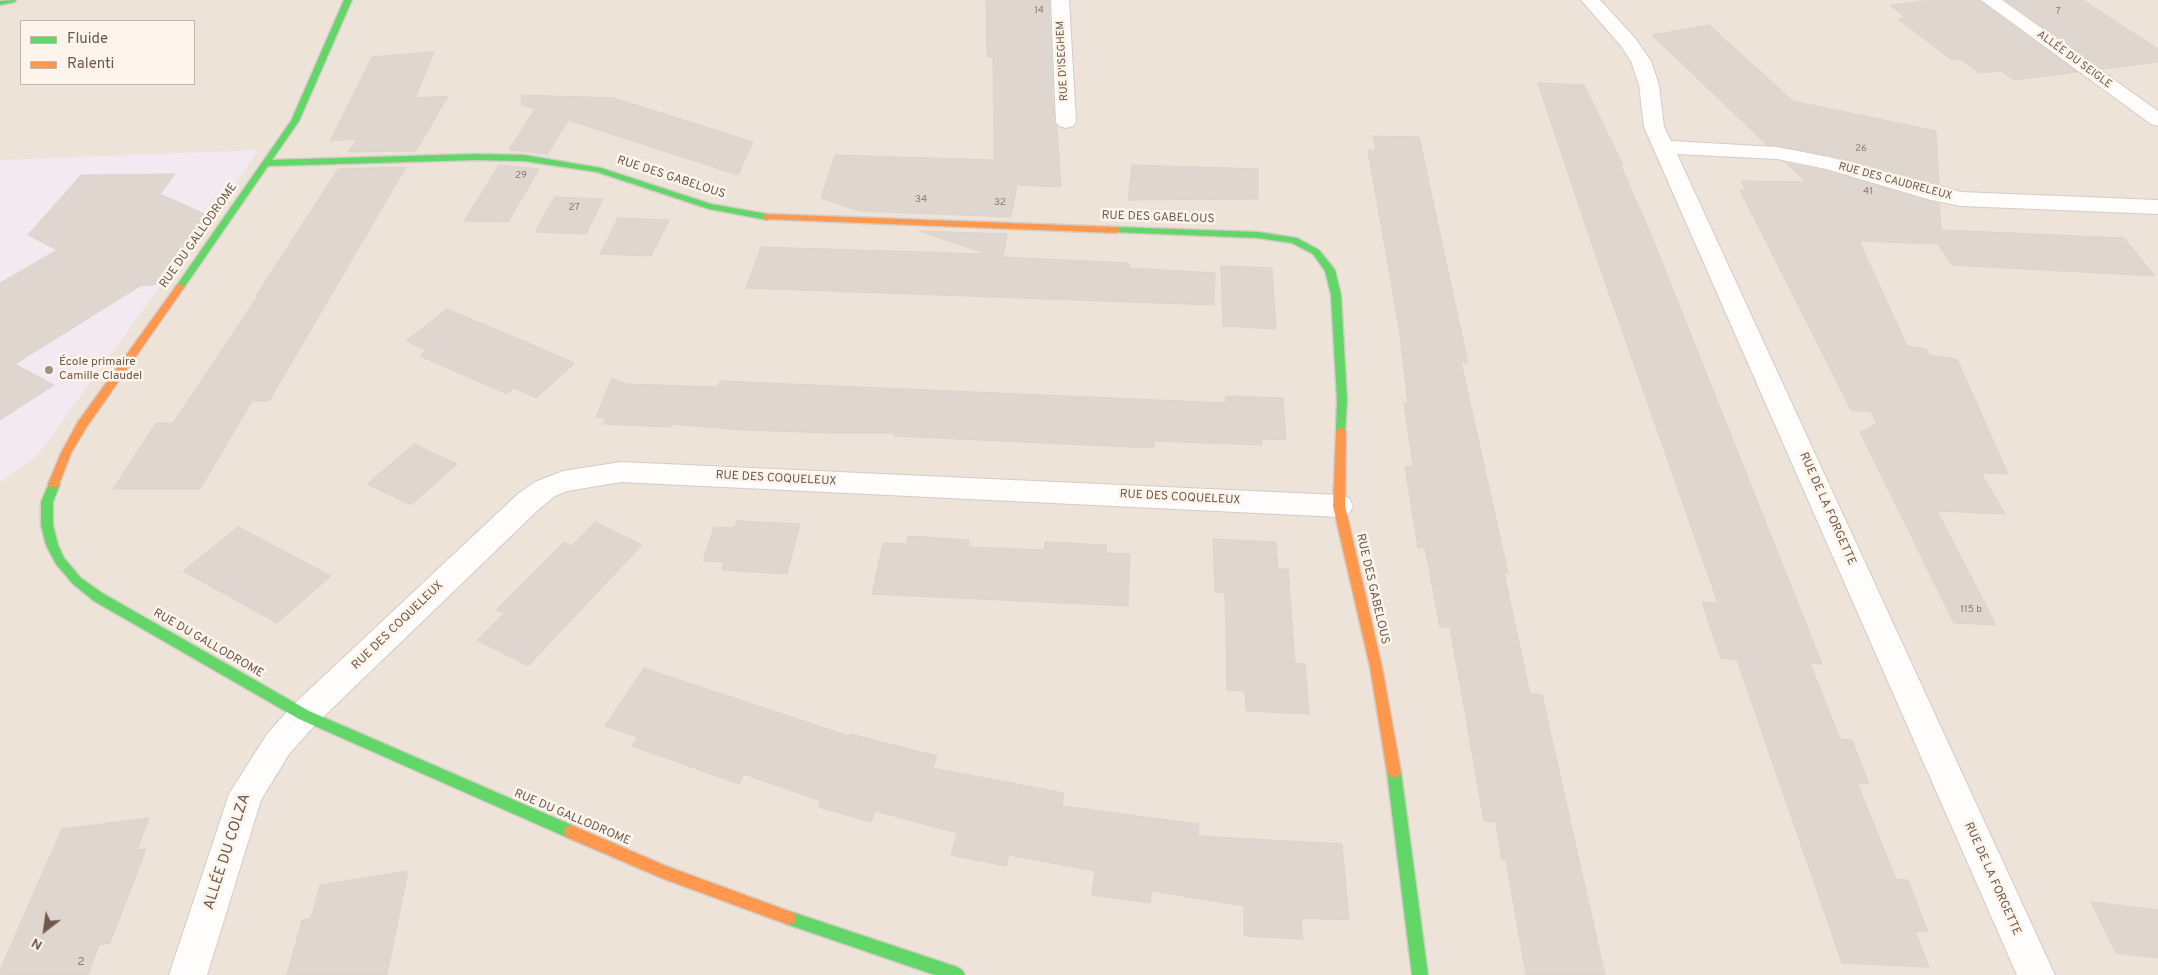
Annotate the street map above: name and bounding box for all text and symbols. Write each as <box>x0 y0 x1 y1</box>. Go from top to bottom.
house number: 14 <box>1034 5 1044 17</box>
house number: 7 <box>2055 6 2061 18</box>
legend <box>20 20 195 85</box>
street label: RUE D'ISEGHEM <box>1054 21 1072 101</box>
street label: ALLÉE DU SEIGLE <box>2034 28 2114 92</box>
text: Fluide <box>67 30 108 49</box>
text: Ralenti <box>67 55 114 74</box>
house number: 26 <box>1855 143 1867 155</box>
street label: RUE DES GABELOUS <box>615 154 727 202</box>
street label: RUE DES CAUDRELEUX <box>1837 161 1953 203</box>
house number: 29 <box>515 170 527 182</box>
street label: RUE DU GALLODROME <box>157 181 241 291</box>
house number: 41 <box>1863 186 1873 198</box>
house number: 34 <box>915 194 927 206</box>
house number: 32 <box>994 197 1006 209</box>
house number: 27 <box>568 202 580 214</box>
street label: RUE DES GABELOUS <box>1101 209 1215 227</box>
place label: École primaire Camille Claudel <box>59 356 142 384</box>
marker: École primaire Camille Claudel <box>43 364 55 376</box>
street label: RUE DE LA FORGETTE <box>1796 450 1858 568</box>
street label: RUE DES COQUELEUX <box>715 469 837 489</box>
street label: RUE DES COQUELEUX <box>1119 488 1241 508</box>
street label: RUE DES GABELOUS <box>1352 532 1392 646</box>
street label: RUE DES COQUELEUX <box>349 579 447 673</box>
house number: 115 b <box>1960 604 1982 616</box>
street label: RUE DU GALLODROME <box>150 607 266 681</box>
street label: RUE DU GALLODROME <box>512 787 632 849</box>
street label: ALLÉE DU COLZA <box>201 792 255 912</box>
street label: RUE DE LA FORGETTE <box>1961 820 2023 938</box>
north arrow <box>20 905 70 955</box>
text: N <box>29 934 46 953</box>
house number: 2 <box>77 956 85 970</box>

